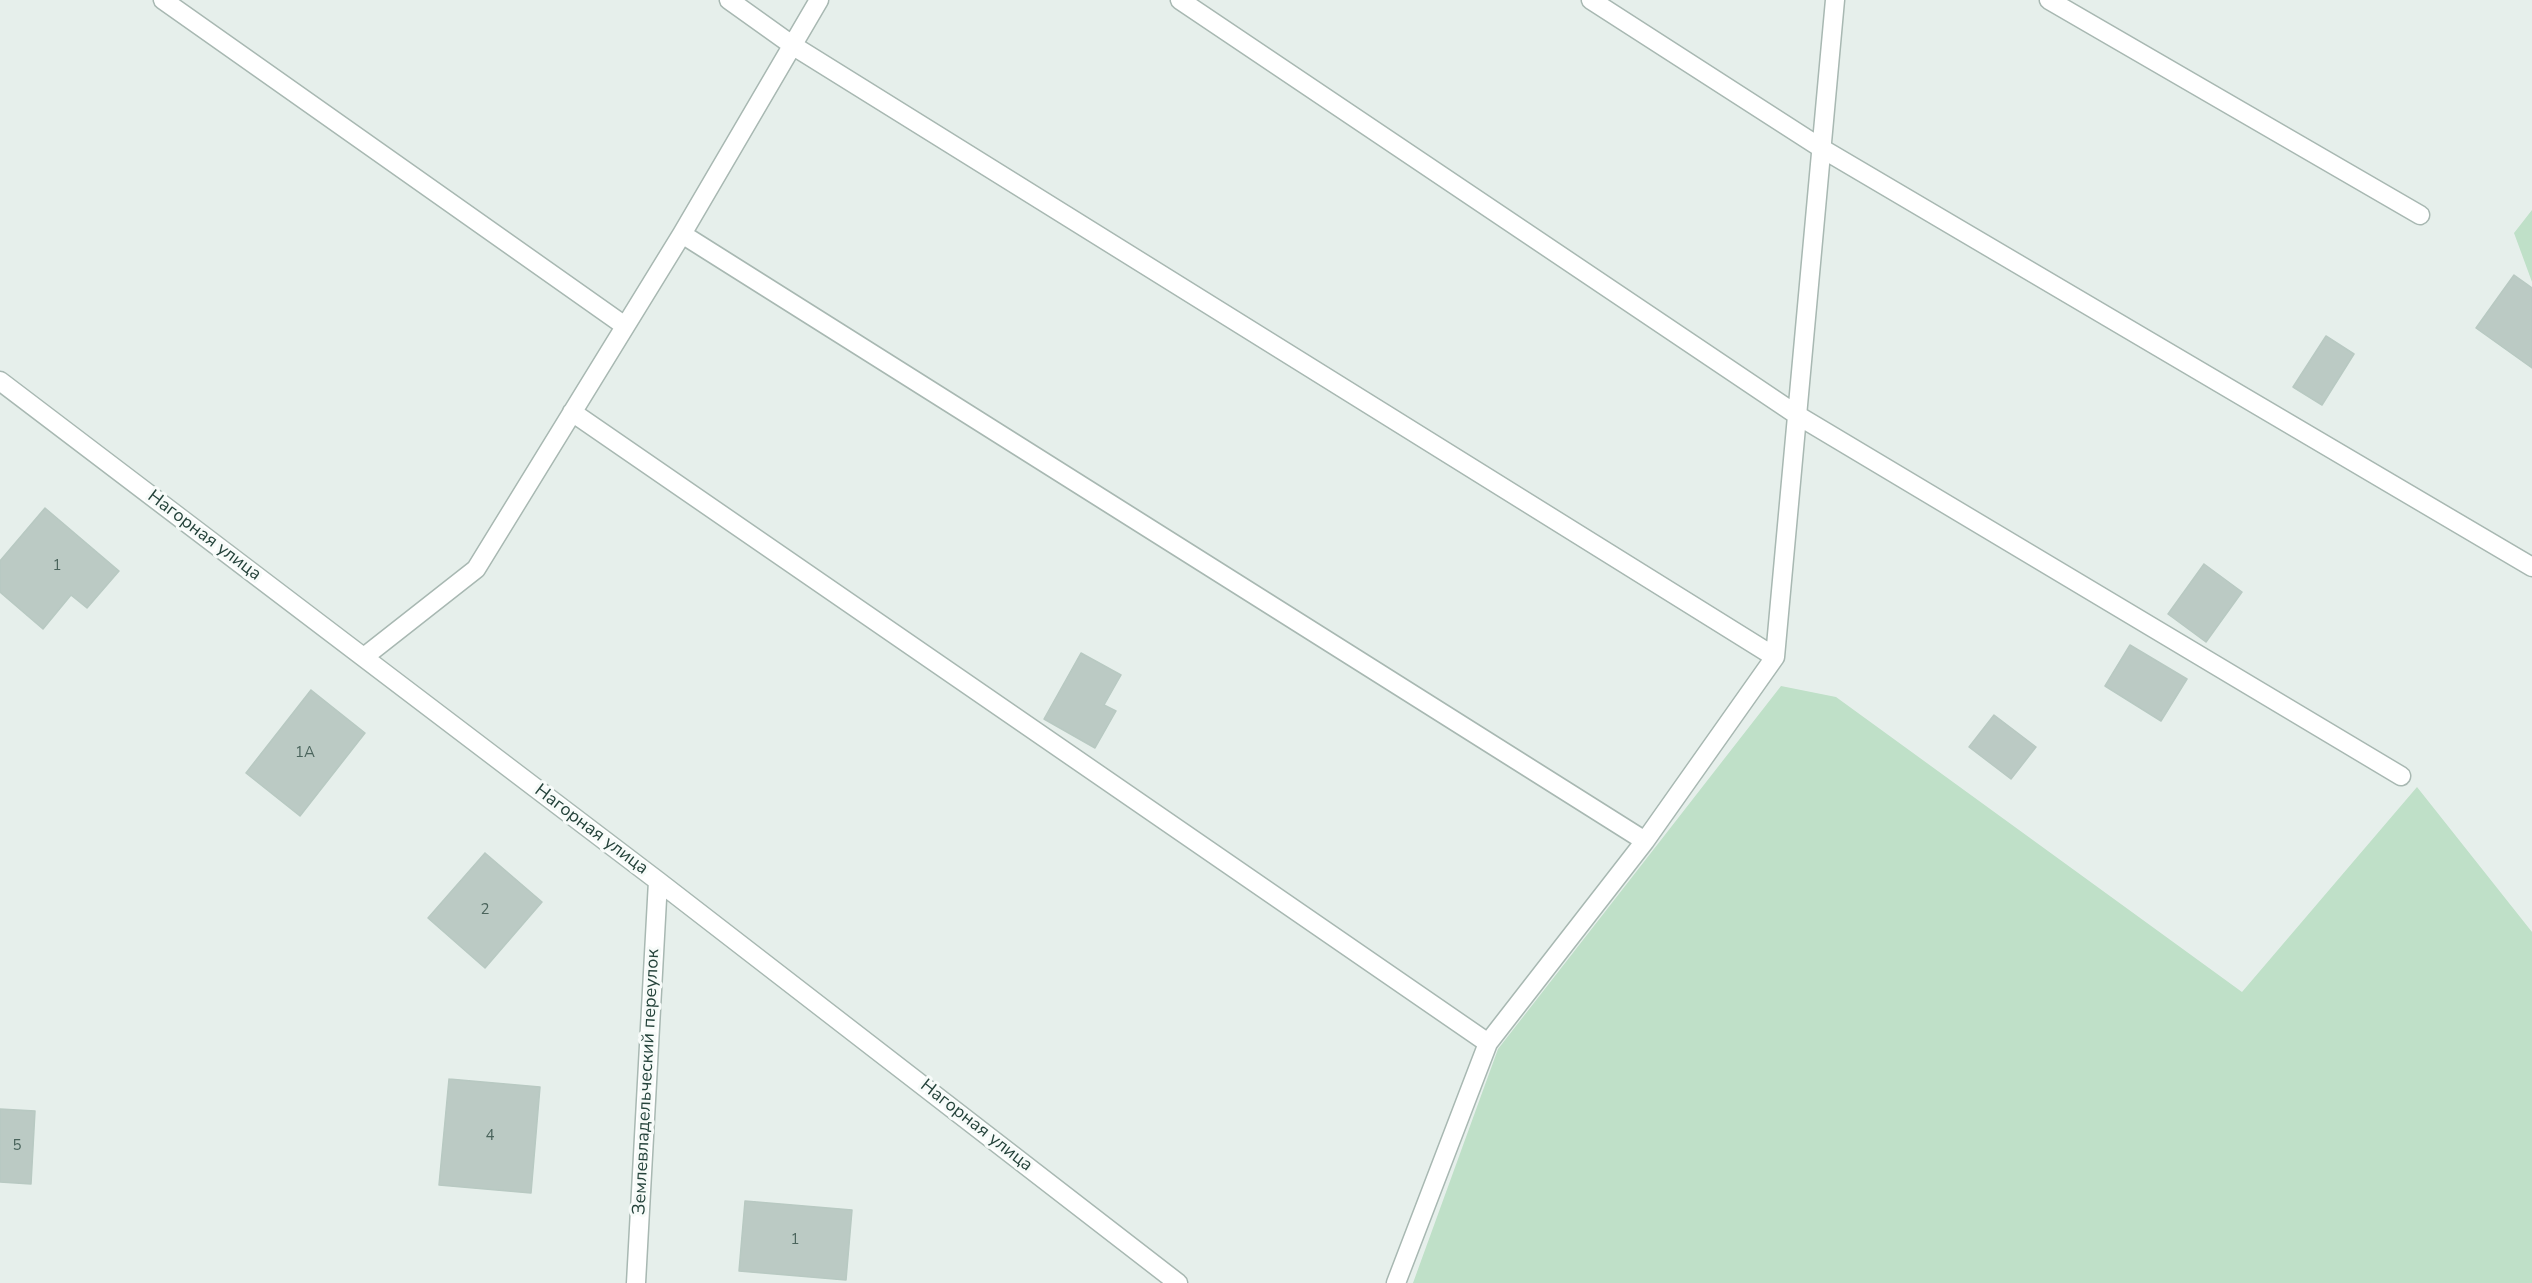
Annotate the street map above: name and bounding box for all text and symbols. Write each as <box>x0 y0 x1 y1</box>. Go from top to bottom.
street label: Нагорная улица <box>143 486 265 586</box>
house number: 1 <box>53 557 61 575</box>
house number: 1А <box>295 744 315 762</box>
street label: Нагорная улица <box>530 780 652 880</box>
house number: 2 <box>481 901 489 919</box>
street label: Землевладельческий переулок <box>629 948 665 1216</box>
street label: Нагорная улица <box>915 1075 1037 1177</box>
house number: 4 <box>486 1127 494 1145</box>
house number: 5 <box>13 1137 21 1155</box>
house number: 1 <box>791 1231 799 1249</box>

